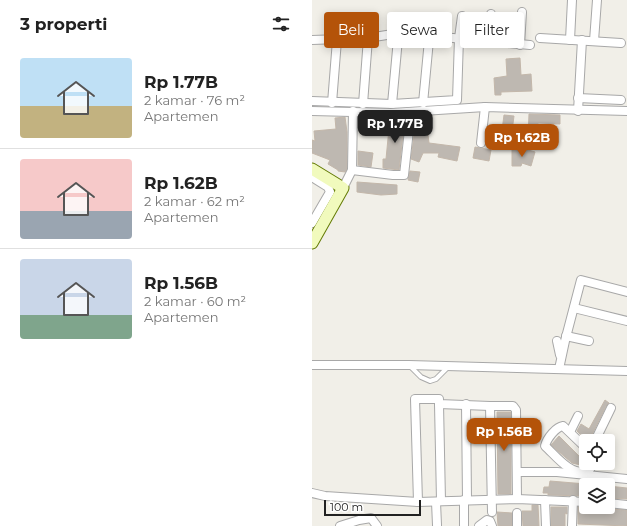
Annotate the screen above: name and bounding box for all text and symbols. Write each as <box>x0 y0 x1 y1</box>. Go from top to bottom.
chip: Beli <box>324 12 379 48</box>
chip: Sewa <box>387 12 452 48</box>
chip: Filter <box>460 12 524 48</box>
icon: filters <box>270 13 292 35</box>
text: 3 properti <box>20 14 107 34</box>
text: Rp 1.77B <box>144 72 218 92</box>
icon: home <box>52 74 100 122</box>
text: 2 kamar · 76 m² <box>144 92 245 108</box>
text: Apartemen <box>144 108 219 124</box>
pin: Rp 1.77B <box>354 110 436 144</box>
text: Rp 1.77B <box>367 115 423 131</box>
pin: Rp 1.62B <box>481 124 563 158</box>
text: Rp 1.62B <box>494 129 550 145</box>
text: Rp 1.62B <box>144 173 218 193</box>
icon: home <box>52 175 100 223</box>
text: 2 kamar · 62 m² <box>144 193 245 209</box>
text: Apartemen <box>144 209 219 225</box>
text: Rp 1.56B <box>144 273 218 293</box>
icon: home <box>52 275 100 323</box>
text: 2 kamar · 60 m² <box>144 293 246 309</box>
text: Apartemen <box>144 309 219 325</box>
pin: Rp 1.56B <box>463 418 545 452</box>
text: Rp 1.56B <box>476 423 532 439</box>
map controls <box>579 434 615 514</box>
button: locate <box>579 434 615 470</box>
button: layers <box>579 478 615 514</box>
scale bar <box>324 498 421 517</box>
text: 100 m <box>330 500 363 514</box>

